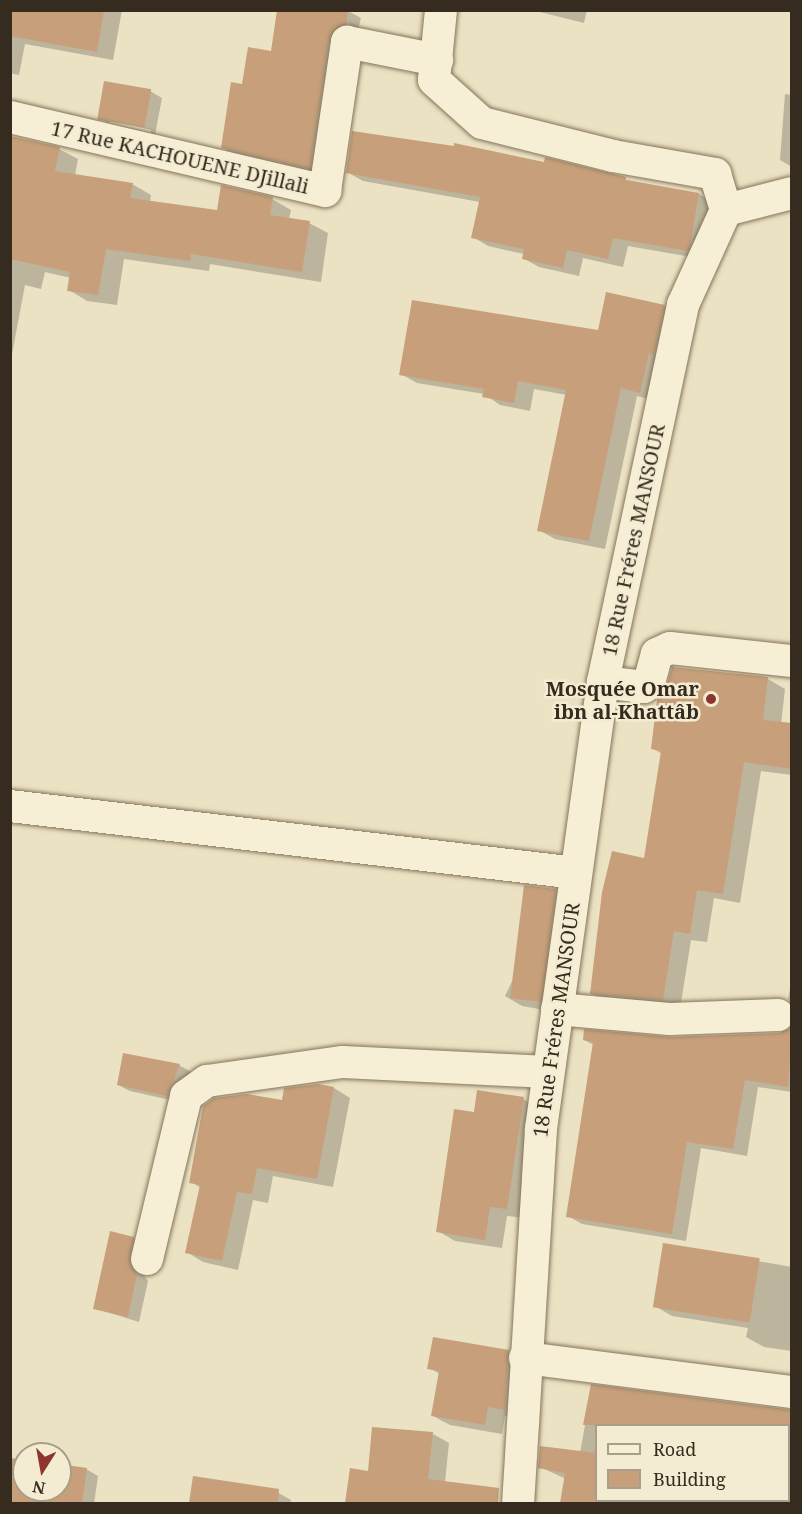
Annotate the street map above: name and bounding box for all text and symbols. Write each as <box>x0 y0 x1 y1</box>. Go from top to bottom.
street label: 17 Rue KACHOUENE DJillali <box>49 116 311 198</box>
street label: 18 Rue Fréres MANSOUR <box>597 422 669 658</box>
place label: Mosquée Omar ibn al-Khattâb <box>546 676 699 723</box>
marker: Mosquée Omar ibn al-Khattâb <box>704 692 718 706</box>
street label: 18 Rue Fréres MANSOUR <box>528 901 584 1139</box>
legend <box>595 1424 790 1502</box>
text: Road <box>653 1437 696 1461</box>
north arrow <box>12 1442 72 1502</box>
text: Building <box>653 1467 726 1491</box>
text: N <box>31 1476 47 1500</box>

